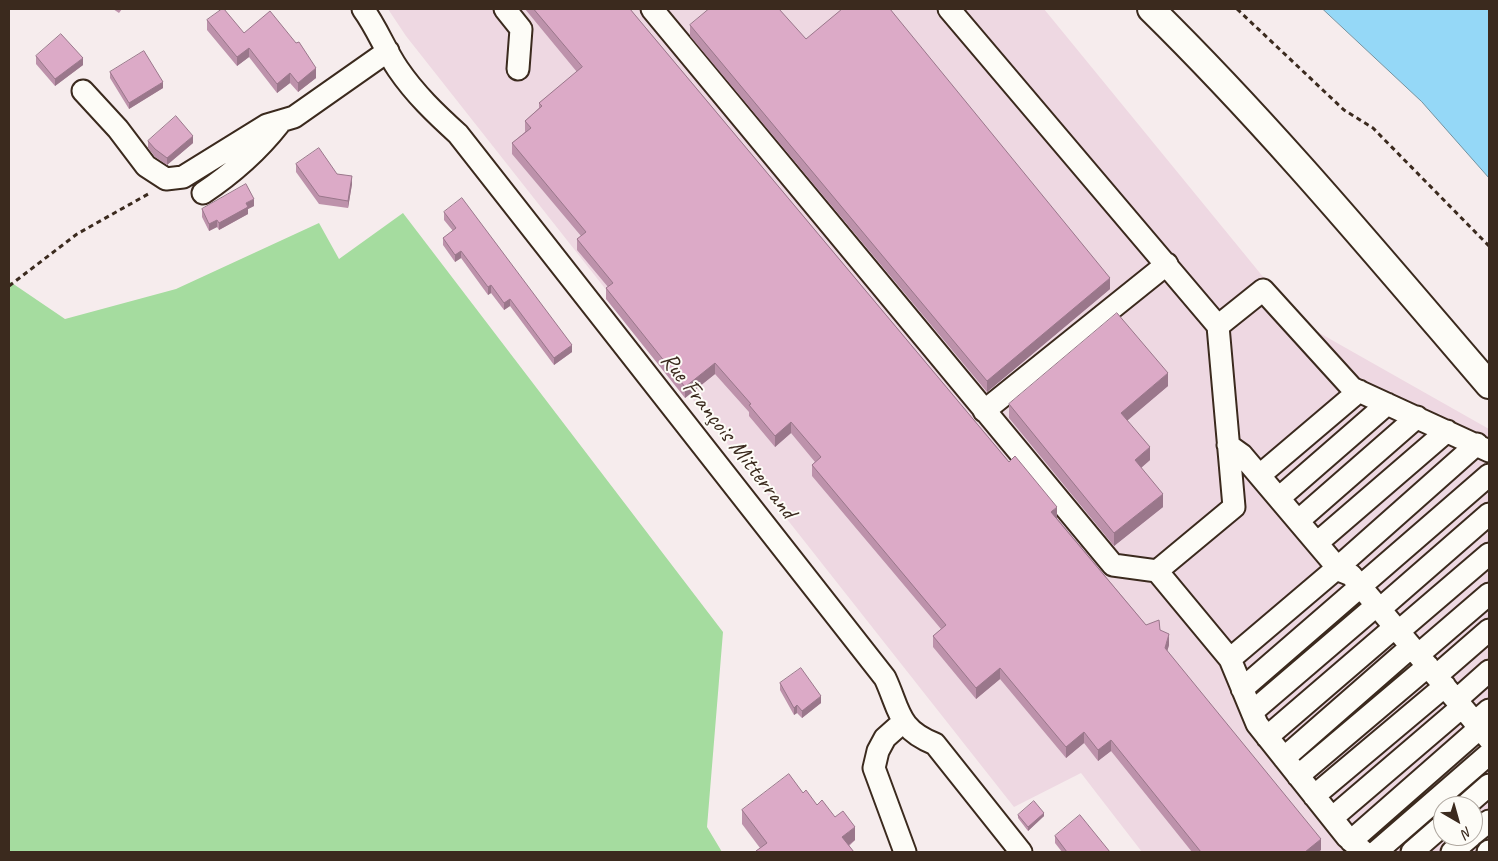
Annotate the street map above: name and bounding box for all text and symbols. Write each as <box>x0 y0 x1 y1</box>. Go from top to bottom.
street label: Rue François Mitterrand <box>654 347 802 525</box>
north arrow <box>1433 796 1483 846</box>
text: N <box>1458 823 1476 842</box>

